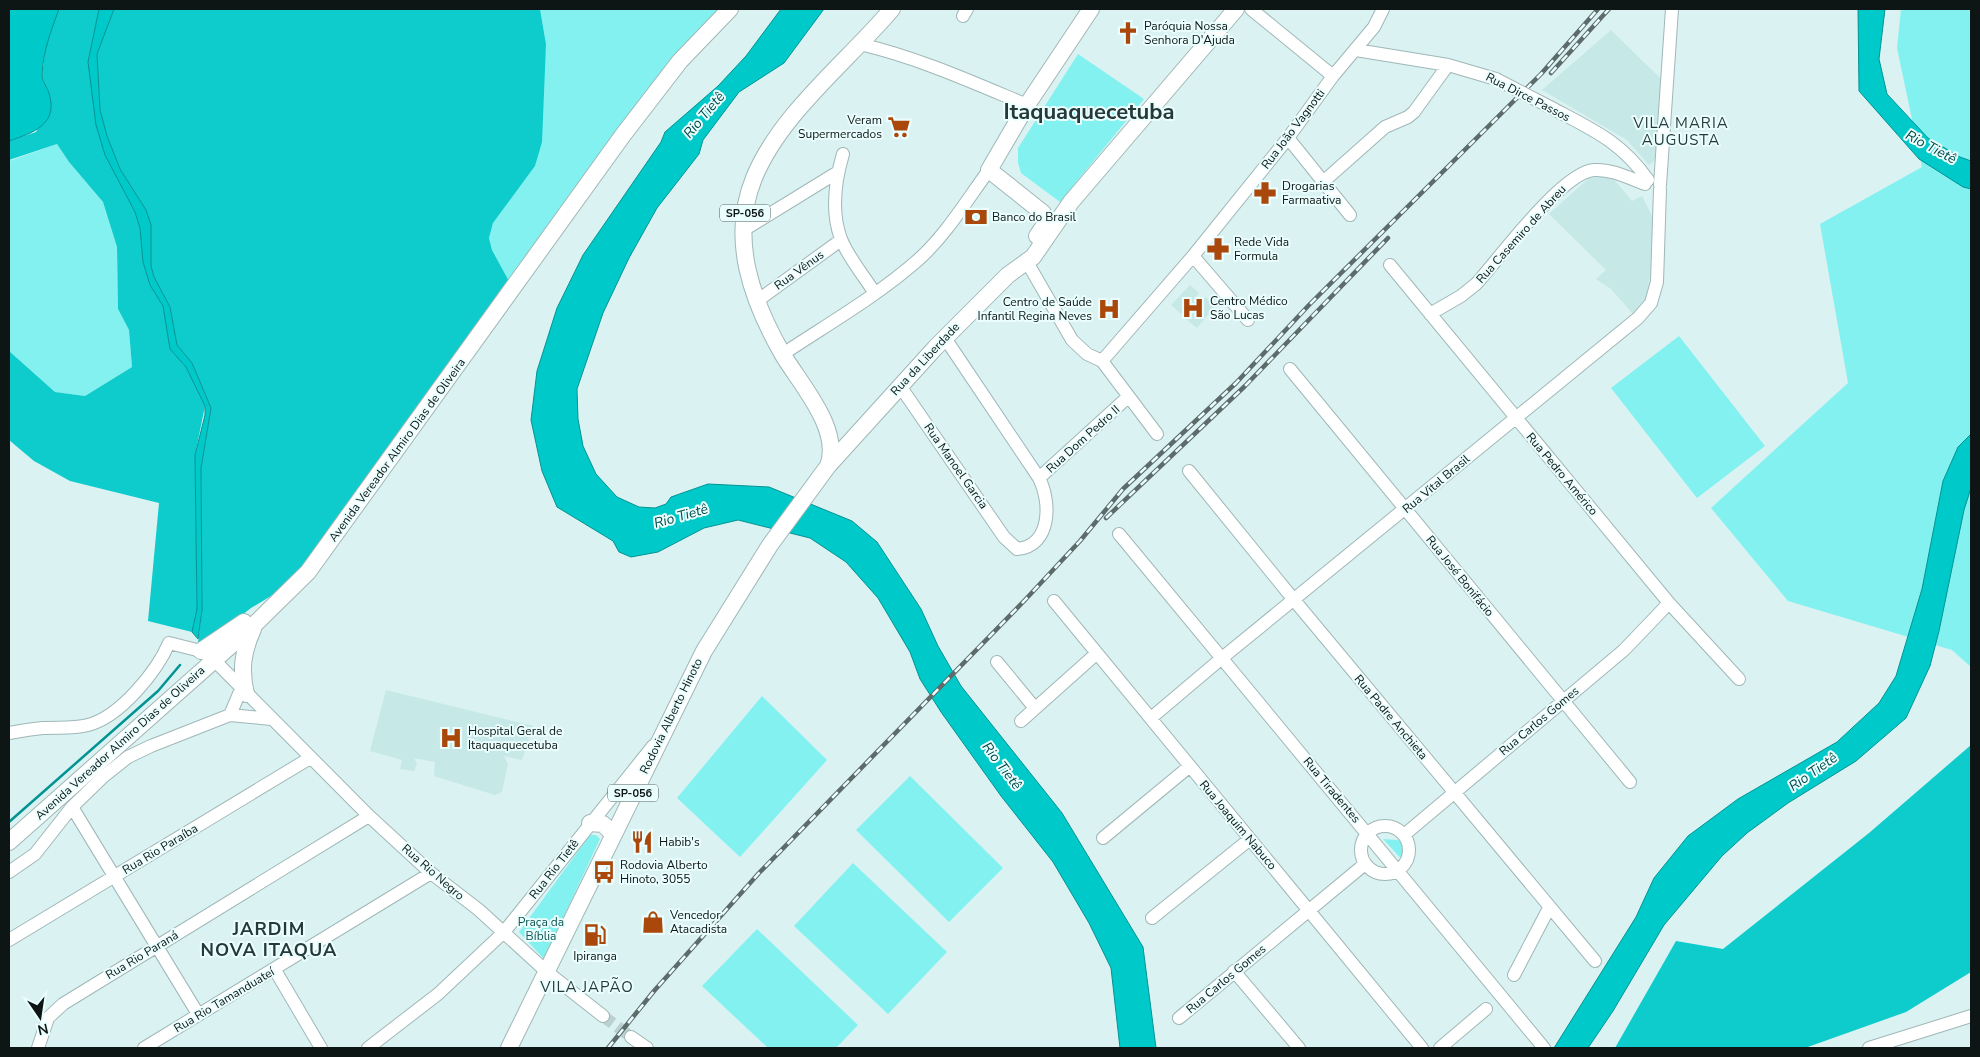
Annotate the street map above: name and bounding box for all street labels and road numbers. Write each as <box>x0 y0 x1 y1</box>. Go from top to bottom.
street label: Rua Dirce Passos <box>1483 69 1573 125</box>
street label: Rua João Vagnotti <box>1258 86 1328 172</box>
street label: Rua Casemiro de Abreu <box>1473 181 1569 287</box>
road number: SP-056 <box>720 204 770 222</box>
street label: Rua Vênus <box>771 247 827 293</box>
street label: Rua da Liberdade <box>887 319 963 399</box>
street label: Avenida Vereador Almiro Dias de Oliveira <box>325 355 469 545</box>
street label: Rua Dom Pedro II <box>1043 402 1123 476</box>
street label: Rua Manoel Garcia <box>920 420 992 512</box>
street label: Rua Pedro Américo <box>1523 429 1602 519</box>
street label: Rua Vital Brasil <box>1399 451 1473 517</box>
street label: Rua José Bonifácio <box>1422 532 1498 620</box>
street label: Rodovia Alberto Hinoto <box>636 655 706 777</box>
street label: Avenida Vereador Almiro Dias de Oliveira <box>32 662 208 824</box>
street label: Rua Padre Anchieta <box>1351 671 1431 763</box>
street label: Rua Carlos Gomes <box>1496 683 1582 759</box>
street label: Rua Tiradentes <box>1300 754 1364 826</box>
street label: Rua Joaquim Nabuco <box>1196 777 1280 873</box>
road number: SP-056 <box>608 784 658 801</box>
street label: Rua Rio Paraíba <box>119 820 201 878</box>
street label: Rua Rio Tietê <box>526 836 582 902</box>
street label: Rua Rio Negro <box>398 840 468 904</box>
street label: Rua Rio Paraná <box>103 927 181 983</box>
street label: Rua Carlos Gomes <box>1183 941 1269 1017</box>
street label: Rua Rio Tamanduateí <box>171 963 278 1036</box>

